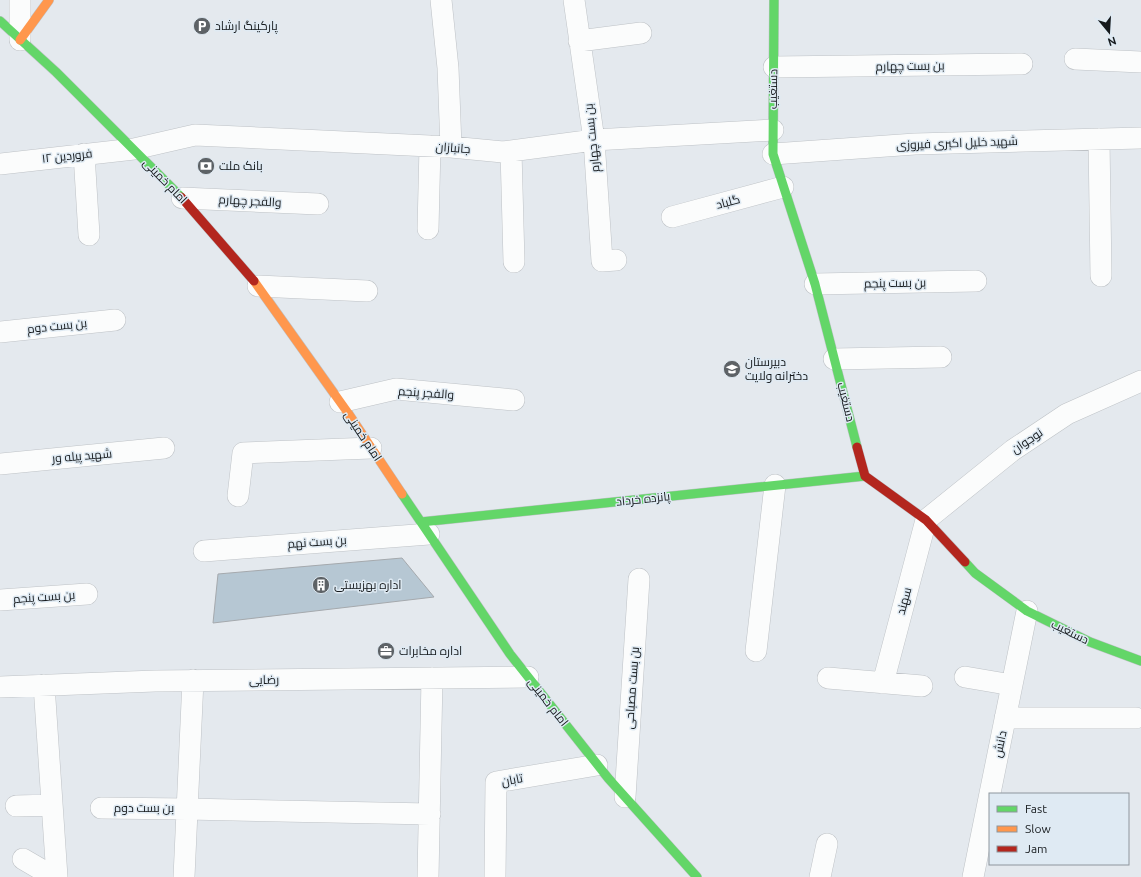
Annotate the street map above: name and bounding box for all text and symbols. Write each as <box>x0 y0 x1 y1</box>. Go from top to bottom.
north arrow <box>1089 12 1129 52</box>
parking icon: پارکینگ ارشاد <box>192 16 212 36</box>
place label: پارکینگ ارشاد <box>215 19 278 35</box>
text: N <box>1106 35 1118 48</box>
street label: بن بست چهارم <box>875 58 945 76</box>
street label: دستغیب <box>766 69 780 109</box>
street label: بن بست چهارم <box>581 103 605 173</box>
street label: شهید خلیل اکبری فیروزی <box>896 134 1018 152</box>
street label: جانبازان <box>435 140 471 156</box>
street label: ۱۲ فروردین <box>41 146 93 166</box>
street label: امام خمینی <box>139 156 190 207</box>
bank icon: بانک ملت <box>196 156 216 176</box>
place label: بانک ملت <box>219 159 263 173</box>
street label: والفجر چهارم <box>218 192 282 212</box>
street label: گلباد <box>714 192 742 212</box>
street label: بن بست پنجم <box>864 275 926 293</box>
street label: بن بست دوم <box>26 316 88 337</box>
place label: دبیرستان دخترانه ولایت <box>745 355 808 383</box>
school or university icon: دبیرستان دخترانه ولایت <box>722 359 742 379</box>
street label: دستغیب <box>834 381 858 423</box>
street label: والفجر پنجم <box>397 384 455 404</box>
street label: امام خمینی <box>340 408 385 464</box>
street label: نوجوان <box>1009 425 1045 457</box>
street label: شهید پیله ور <box>50 446 113 468</box>
street label: پانزده خرداد <box>615 489 672 511</box>
street label: بن بست نهم <box>287 533 347 552</box>
building icon: اداره بهزیستی <box>311 575 331 595</box>
place label: اداره بهزیستی <box>334 578 402 592</box>
street label: سهند <box>894 586 914 616</box>
street label: بن بست پنجم <box>12 588 76 608</box>
street label: دستغیب <box>1049 617 1091 647</box>
office icon: اداره مخابرات <box>376 641 396 661</box>
place label: اداره مخابرات <box>399 644 462 658</box>
street label: بن بست مصباحی <box>622 646 642 730</box>
street label: رضایی <box>249 673 279 687</box>
street label: امام خمینی <box>524 675 571 729</box>
street label: دانش <box>990 729 1010 759</box>
street label: تابان <box>500 771 525 789</box>
legend <box>989 793 1129 865</box>
street label: بن بست دوم <box>114 801 174 816</box>
text: Fast <box>1025 802 1047 815</box>
text: Slow <box>1025 822 1051 835</box>
text: Jam <box>1025 842 1047 855</box>

